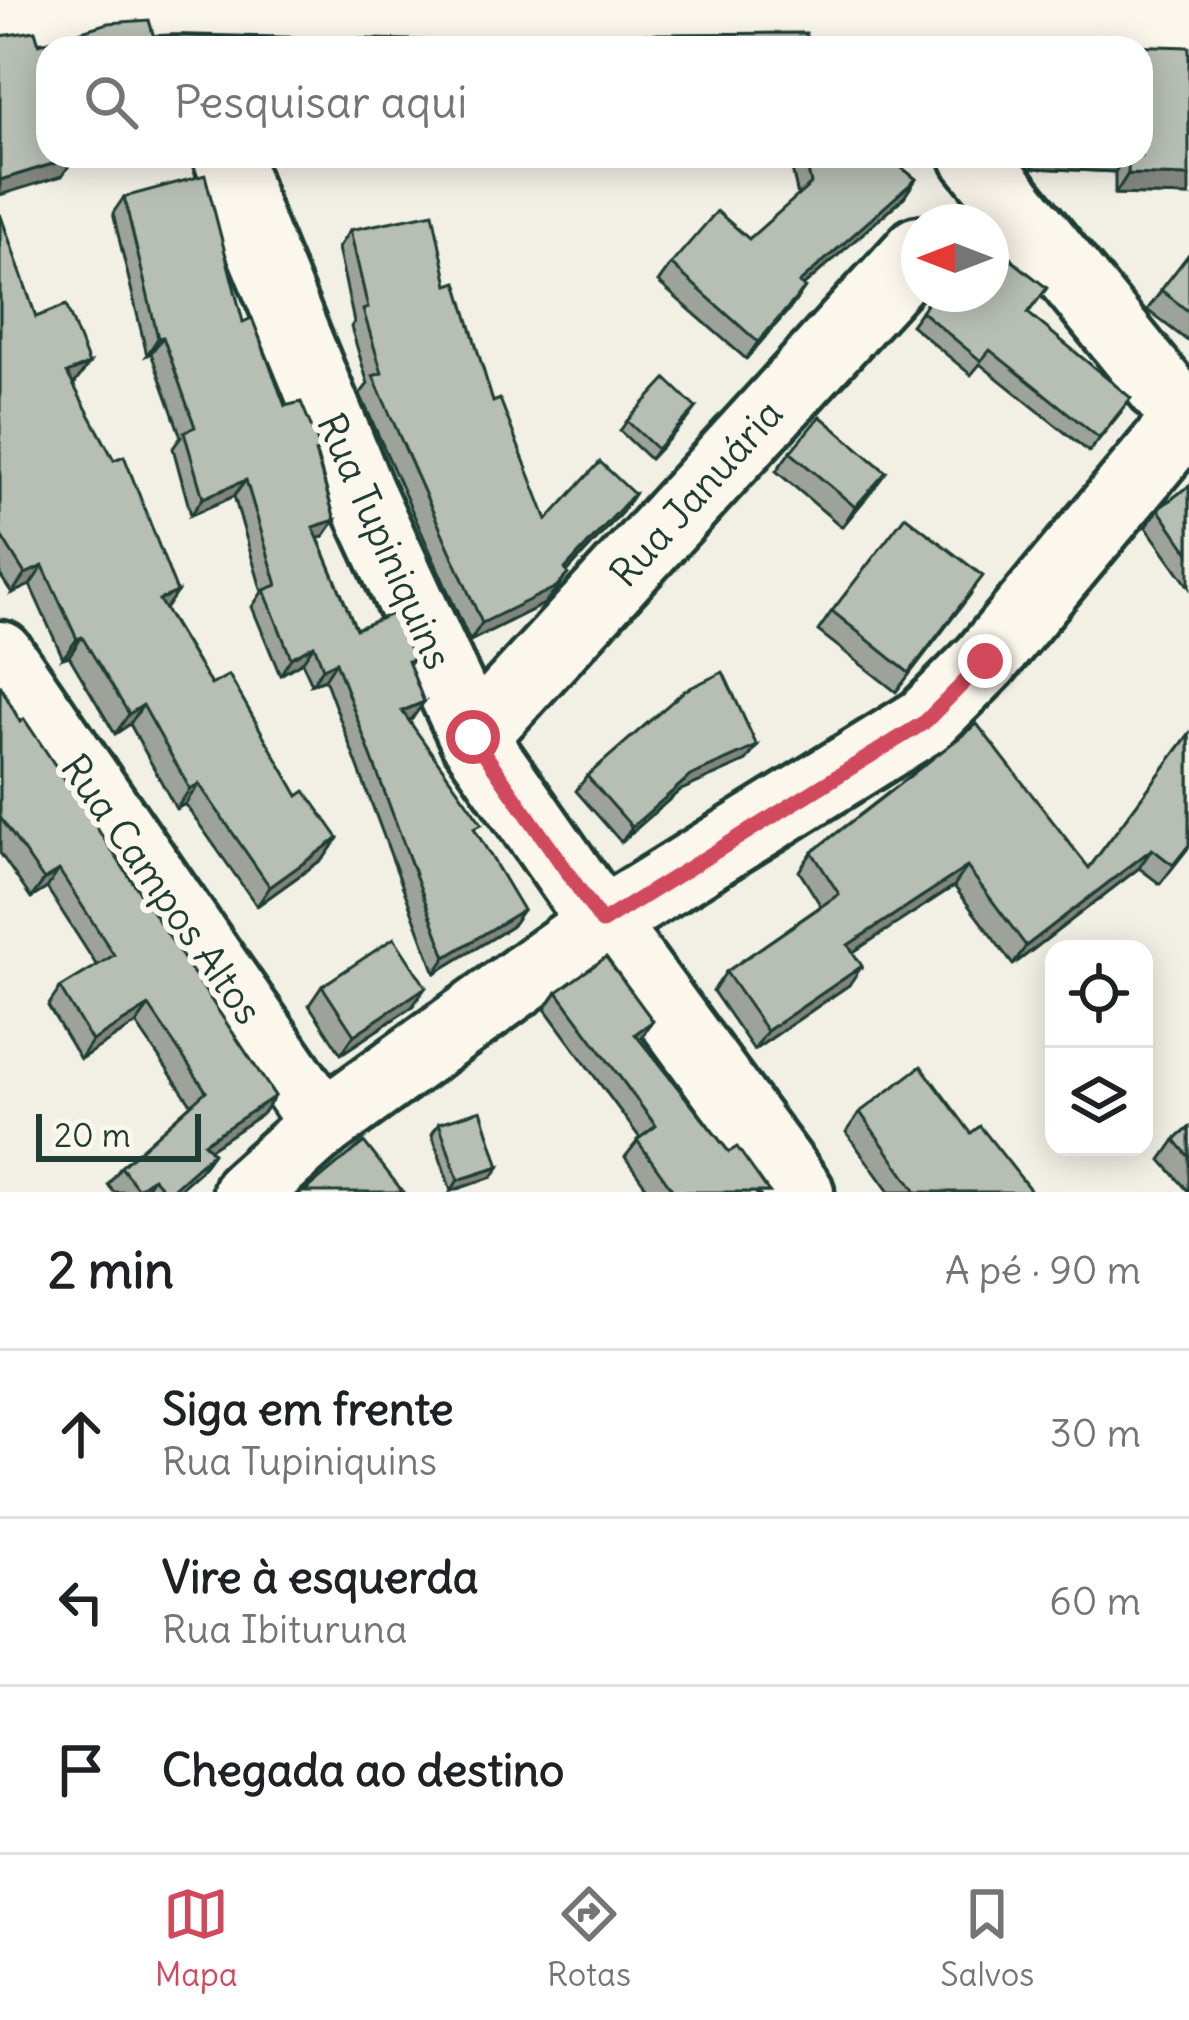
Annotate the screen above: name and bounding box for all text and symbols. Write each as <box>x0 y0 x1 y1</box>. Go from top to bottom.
search box <box>36 36 1153 168</box>
icon: search <box>78 69 144 135</box>
text: Pesquisar aqui <box>174 74 467 130</box>
north arrow <box>901 204 1009 312</box>
street label: Rua Januária <box>600 390 793 597</box>
street label: Rua Tupiniquins <box>306 406 463 677</box>
route end <box>958 634 1012 688</box>
route start <box>446 710 500 764</box>
street label: Rua Campos Altos <box>50 745 273 1034</box>
map controls <box>1045 940 1153 1156</box>
button: locate <box>1045 940 1153 1048</box>
button: layers <box>1045 1048 1153 1156</box>
scale bar <box>36 1108 201 1161</box>
text: 20 m <box>54 1114 131 1156</box>
text: 2 min <box>48 1238 174 1302</box>
text: A pé · 90 m <box>945 1246 1141 1295</box>
text: Siga em frente <box>162 1381 454 1437</box>
icon: ahead <box>48 1401 114 1467</box>
text: 30 m <box>1050 1409 1141 1458</box>
text: Rua Tupiniquins <box>162 1437 437 1486</box>
text: Vire à esquerda <box>162 1549 479 1605</box>
icon: left <box>48 1569 114 1635</box>
text: 60 m <box>1049 1577 1141 1626</box>
text: Rua Ibituruna <box>162 1605 407 1654</box>
icon: arrive <box>48 1737 114 1803</box>
text: Chegada ao destino <box>162 1742 564 1798</box>
tab: Mapa <box>155 1881 238 1995</box>
tab: Rotas <box>547 1881 631 1995</box>
tab: Salvos <box>940 1881 1034 1995</box>

